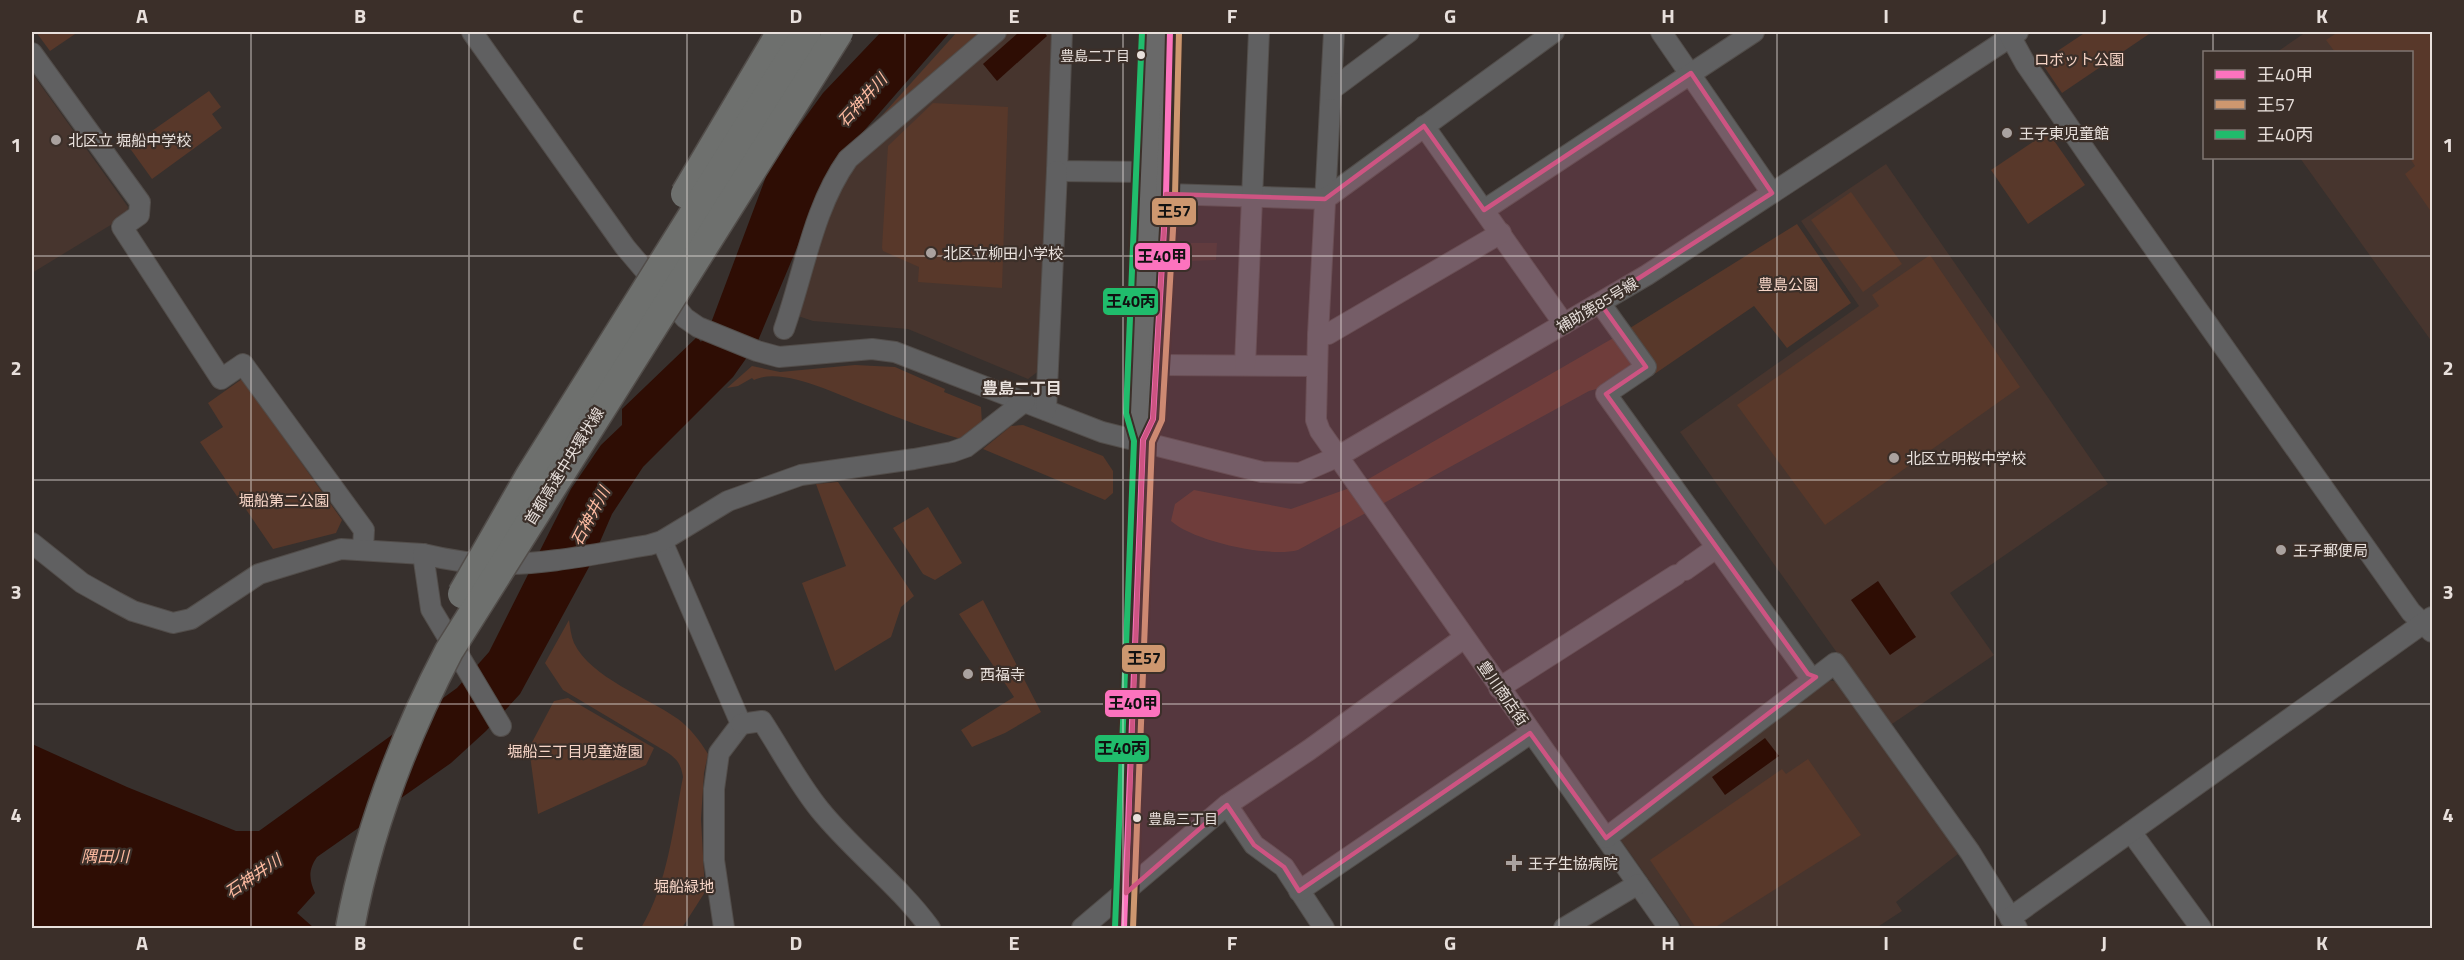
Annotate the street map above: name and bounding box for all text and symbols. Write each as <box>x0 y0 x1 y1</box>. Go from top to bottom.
text: A <box>136 0 148 31</box>
text: B <box>354 0 366 31</box>
text: C <box>573 0 584 31</box>
text: D <box>790 0 802 31</box>
text: E <box>1008 0 1020 31</box>
text: F <box>1227 0 1238 31</box>
text: G <box>1444 0 1456 31</box>
text: H <box>1661 0 1675 31</box>
text: I <box>1883 0 1889 31</box>
text: J <box>2101 0 2107 31</box>
text: K <box>2316 0 2328 31</box>
place label: 豊島二丁目 <box>1060 45 1130 66</box>
park label: ロボット公園 <box>2034 48 2124 71</box>
marker: 豊島二丁目 <box>1135 49 1147 61</box>
legend <box>2203 51 2413 159</box>
text: 王40甲 <box>2257 61 2313 88</box>
water label: 石神井川 <box>832 67 894 132</box>
text: 王57 <box>2257 91 2295 118</box>
text: 王40丙 <box>2257 121 2313 148</box>
place label: 王子東児童館 <box>2019 122 2109 145</box>
marker: 王子東児童館 <box>2000 126 2014 140</box>
text: 1 <box>10 129 22 160</box>
place label: 北区立 堀船中学校 <box>68 129 191 152</box>
text: 1 <box>2442 129 2454 160</box>
marker: 北区立 堀船中学校 <box>49 133 63 147</box>
line badge: 王57 <box>1151 197 1197 226</box>
text: 王57 <box>1157 199 1191 223</box>
place label: 北区立柳田小学校 <box>943 242 1063 265</box>
line badge: 王40甲 <box>1134 242 1191 271</box>
text: 王40甲 <box>1137 244 1187 268</box>
marker: 北区立柳田小学校 <box>924 246 938 260</box>
street label: 補助第85号線 <box>1552 271 1642 339</box>
park label: 豊島公園 <box>1758 273 1818 296</box>
line badge: 王40丙 <box>1102 287 1159 316</box>
text: 王40丙 <box>1106 289 1156 313</box>
text: 2 <box>10 352 22 383</box>
text: 2 <box>2442 352 2454 383</box>
district label: 豊島二丁目 <box>982 376 1062 400</box>
street label: 首都高速中央環状線 <box>518 403 610 529</box>
place label: 北区立明桜中学校 <box>1906 447 2026 470</box>
marker: 北区立明桜中学校 <box>1887 451 1901 465</box>
water label: 石神井川 <box>564 480 617 550</box>
park label: 堀船第二公園 <box>239 489 329 512</box>
place label: 王子郵便局 <box>2293 539 2368 562</box>
marker: 王子郵便局 <box>2274 543 2288 557</box>
text: 3 <box>10 576 22 607</box>
text: 3 <box>2442 576 2454 607</box>
line badge: 王57 <box>1121 644 1166 673</box>
text: 王57 <box>1127 646 1161 670</box>
street label: 豊川商店街 <box>1472 656 1534 730</box>
place label: 西福寺 <box>980 663 1025 686</box>
marker: 西福寺 <box>961 667 975 681</box>
line badge: 王40甲 <box>1104 689 1161 718</box>
text: 王40甲 <box>1108 691 1158 715</box>
line badge: 王40丙 <box>1094 734 1150 763</box>
text: 王40丙 <box>1097 736 1147 760</box>
park label: 堀船三丁目児童遊園 <box>507 740 643 763</box>
text: 4 <box>10 799 22 830</box>
text: 4 <box>2442 799 2454 830</box>
place label: 豊島三丁目 <box>1148 808 1218 829</box>
marker: 豊島三丁目 <box>1131 812 1143 824</box>
water label: 隅田川 <box>81 844 131 868</box>
water label: 石神井川 <box>220 847 288 904</box>
place label: 王子生協病院 <box>1528 852 1618 875</box>
marker: 王子生協病院 <box>1505 854 1523 872</box>
park label: 堀船緑地 <box>654 875 714 898</box>
text: A <box>136 927 148 958</box>
text: B <box>354 927 366 958</box>
text: C <box>573 927 584 958</box>
text: D <box>790 927 802 958</box>
text: E <box>1008 927 1020 958</box>
text: F <box>1227 927 1238 958</box>
text: G <box>1444 927 1456 958</box>
text: H <box>1661 927 1675 958</box>
text: I <box>1883 927 1889 958</box>
text: J <box>2101 927 2107 958</box>
text: K <box>2316 927 2328 958</box>

